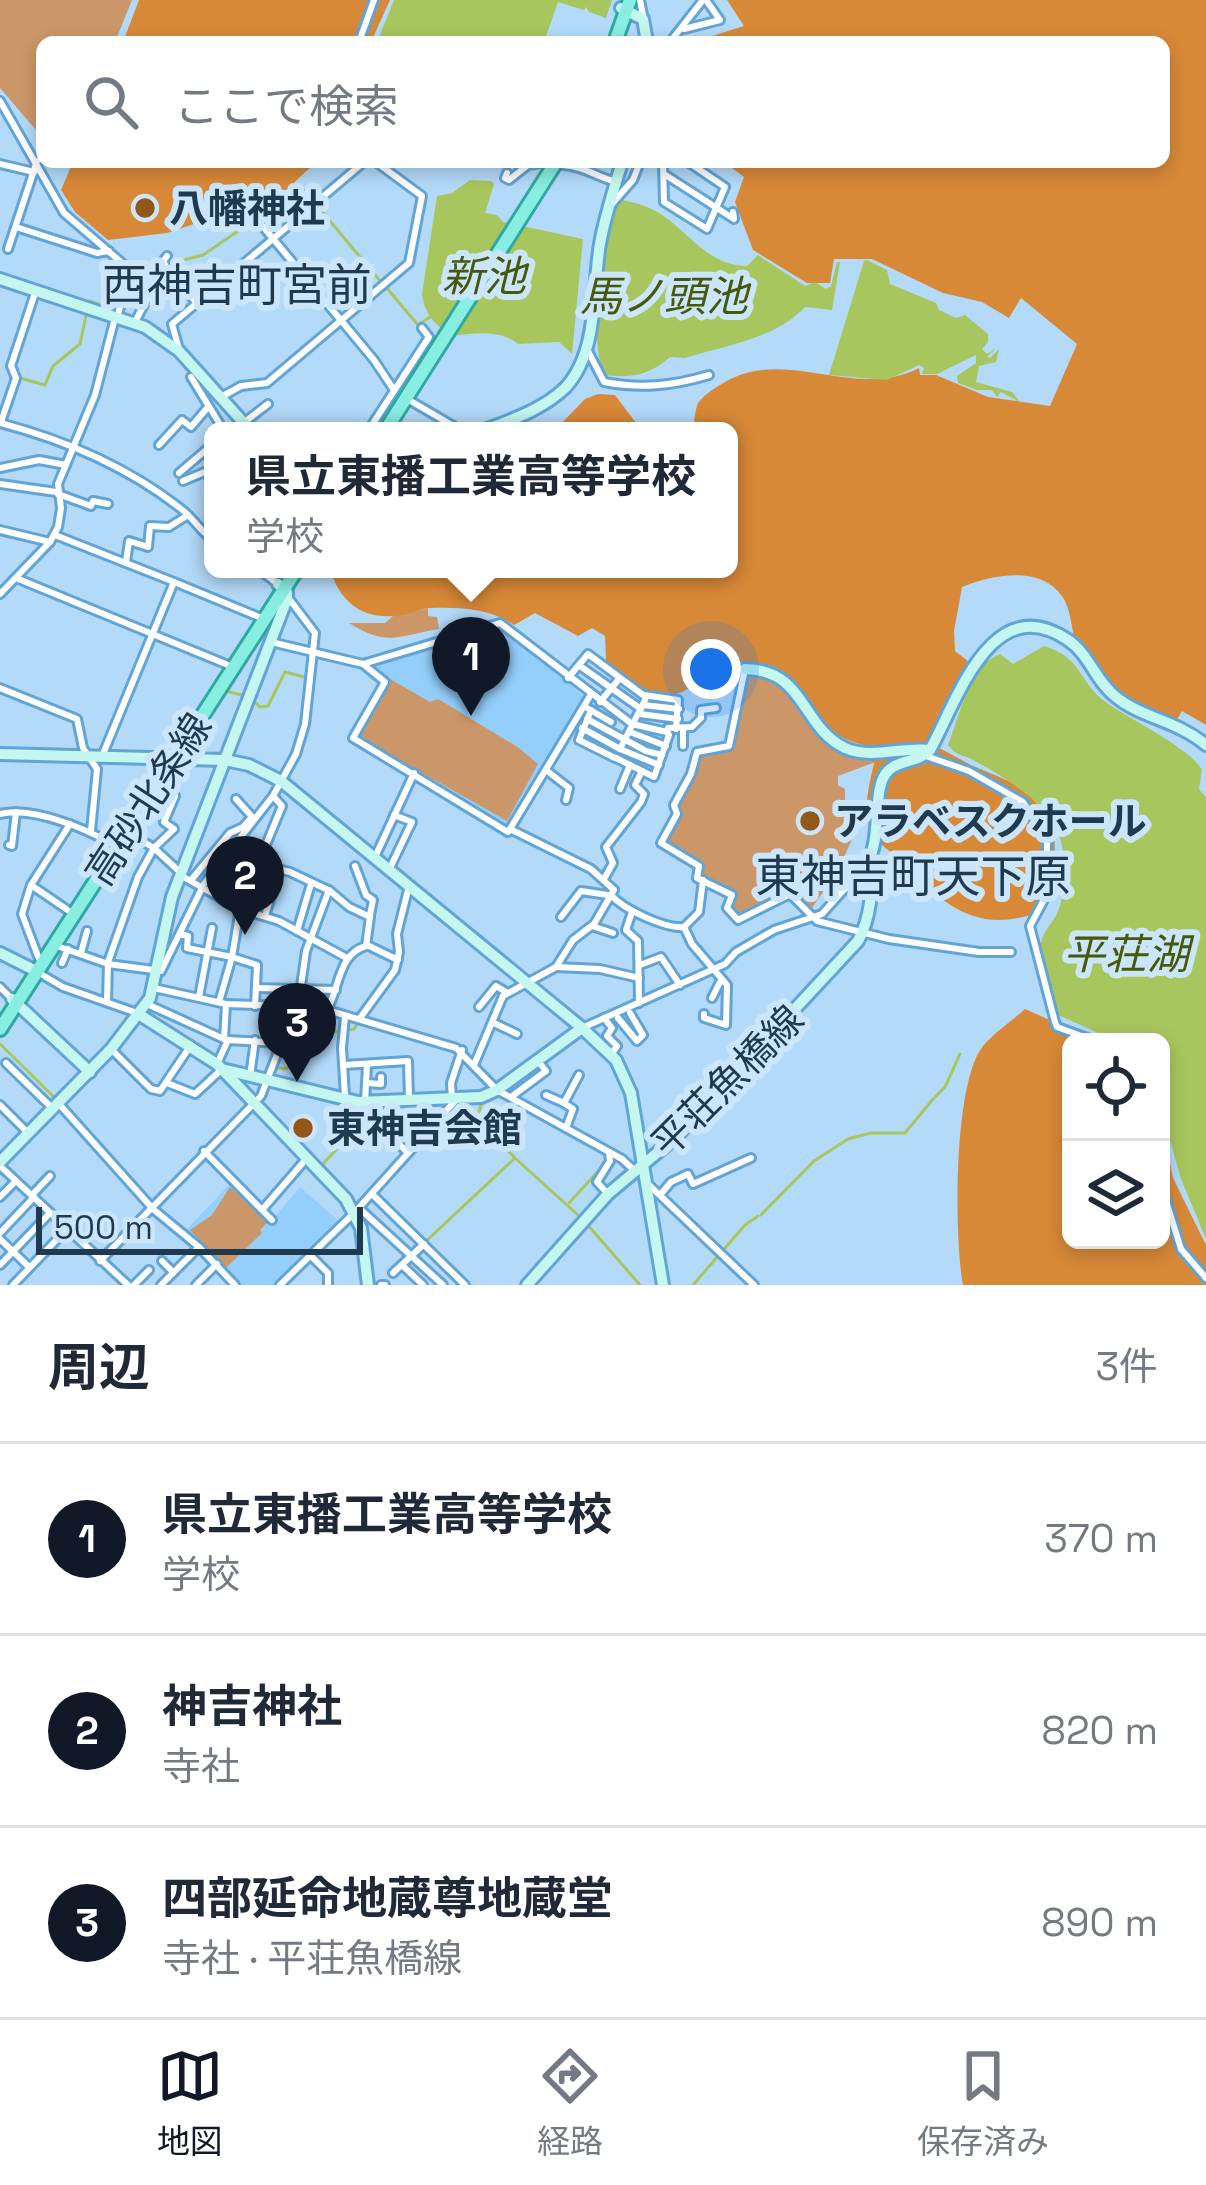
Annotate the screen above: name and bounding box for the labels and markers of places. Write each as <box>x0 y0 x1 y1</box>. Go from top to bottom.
place label: 八幡神社 <box>169 184 325 233</box>
marker: 八幡神社 <box>132 195 158 221</box>
pin: 1 <box>432 617 510 716</box>
place label: アラベスクホール <box>834 797 1147 846</box>
marker: アラベスクホール <box>797 808 823 834</box>
pin: 2 <box>206 836 284 935</box>
pin: 3 <box>258 983 336 1082</box>
place label: 東神吉会館 <box>327 1104 522 1153</box>
marker: 東神吉会館 <box>290 1115 316 1141</box>

